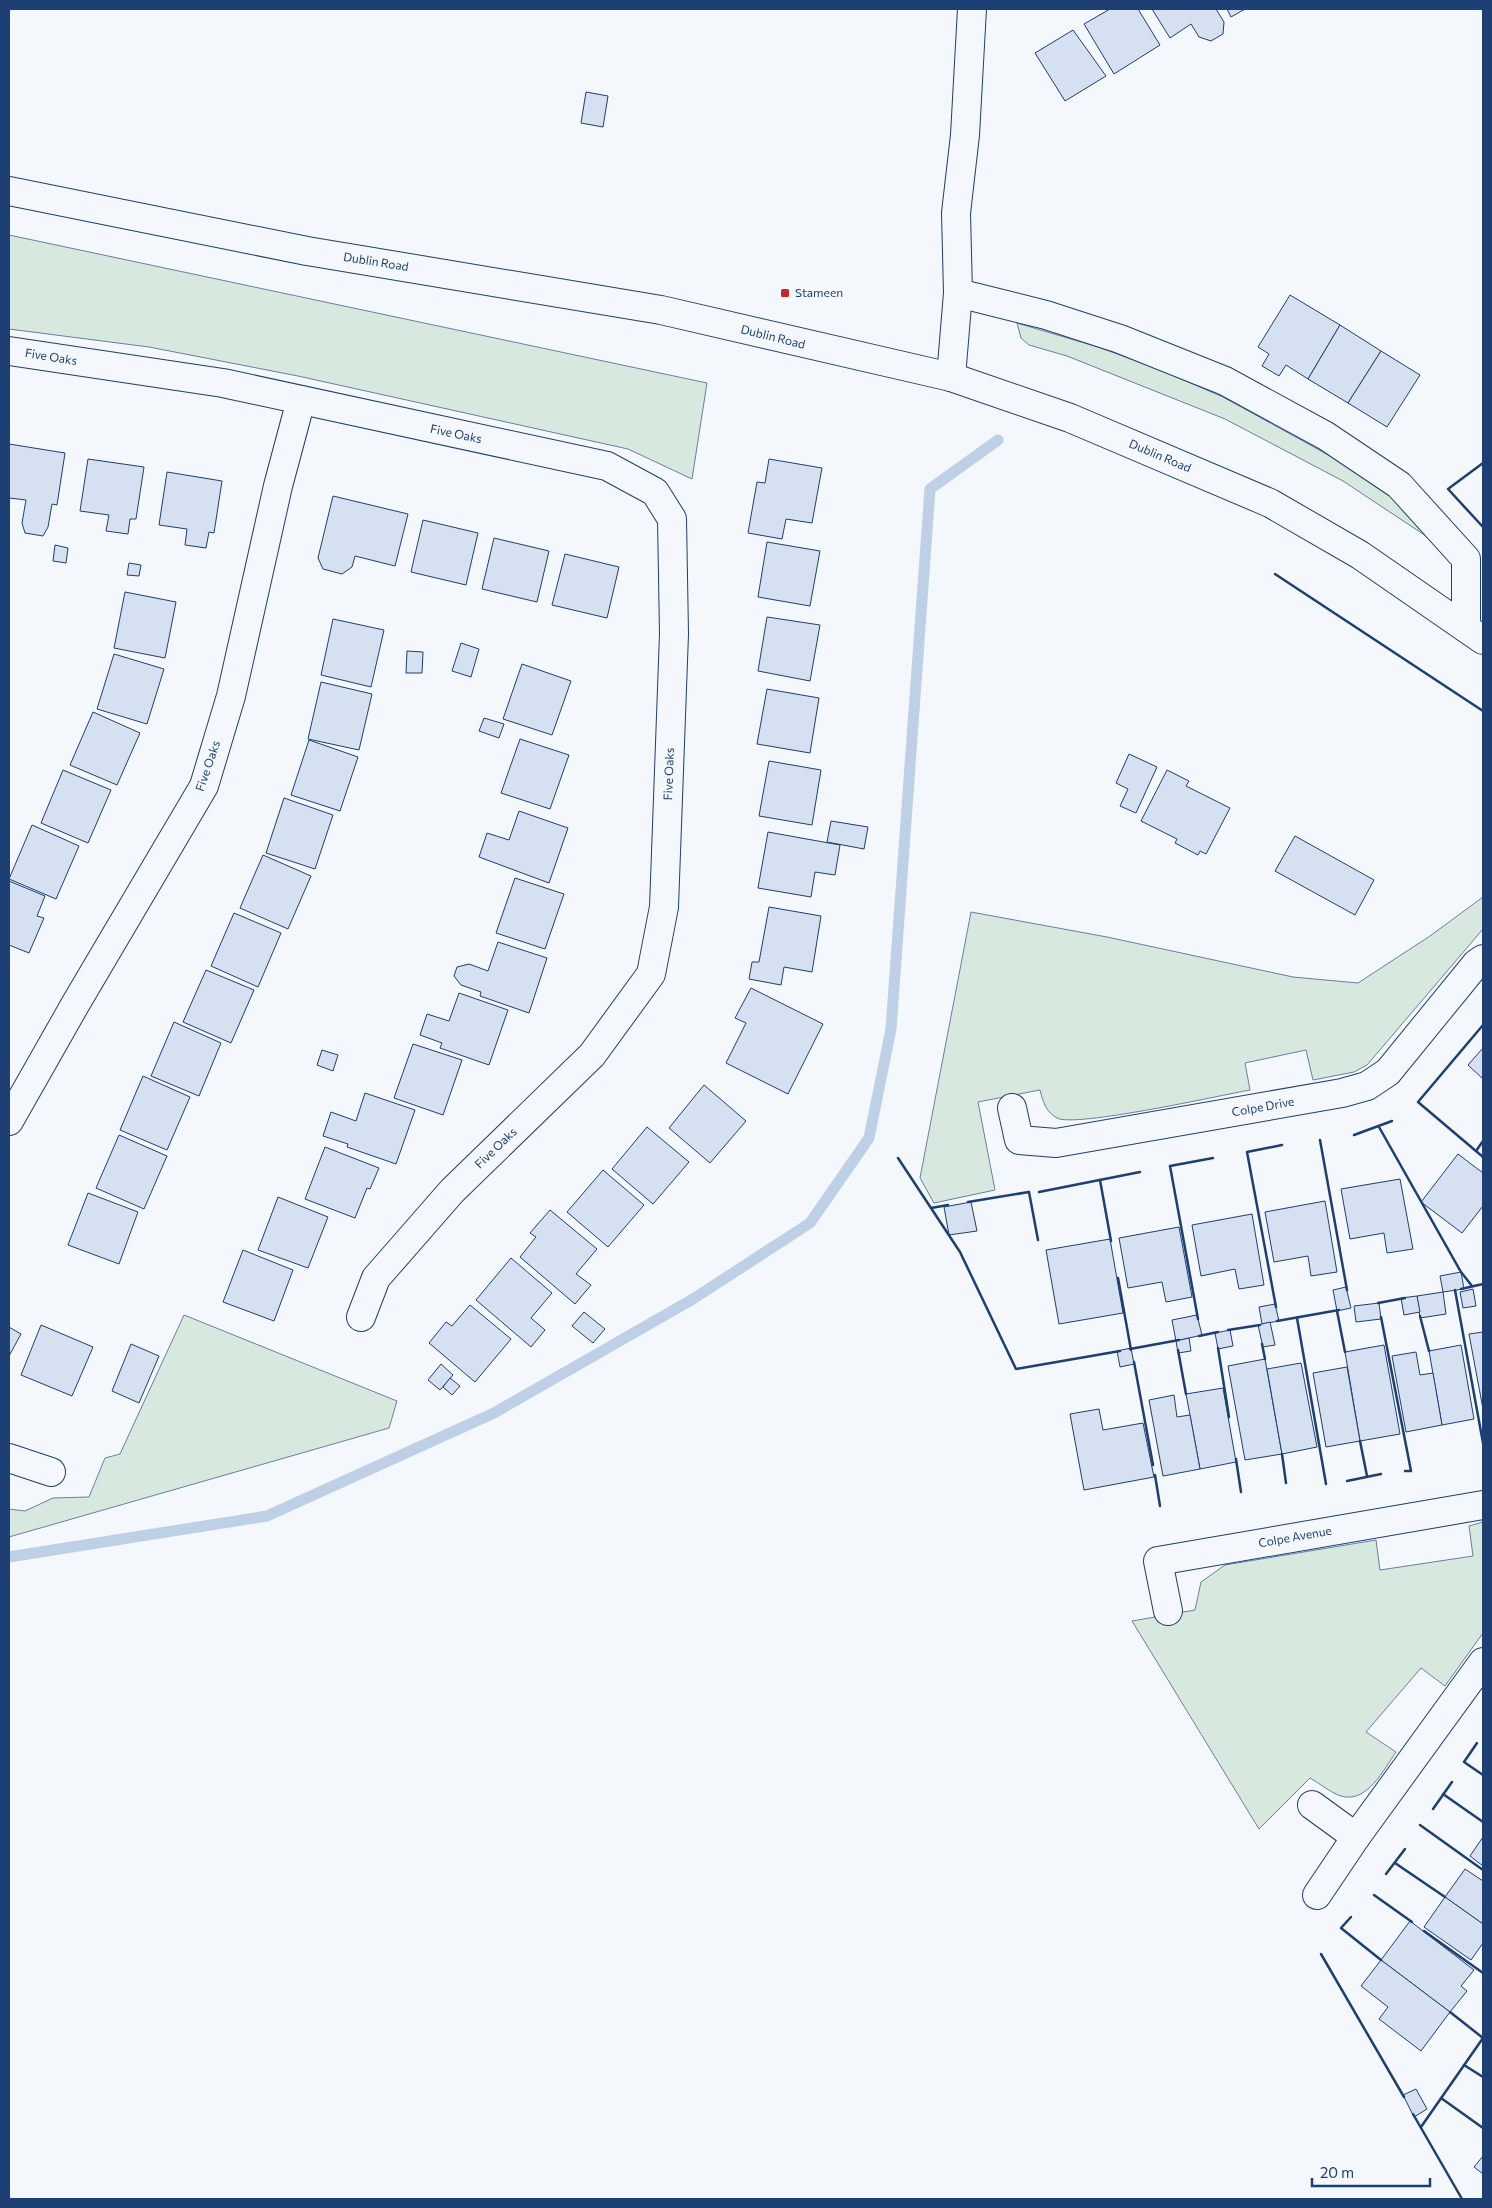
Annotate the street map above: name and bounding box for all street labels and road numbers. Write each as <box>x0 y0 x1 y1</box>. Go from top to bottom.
street label: Dublin Road <box>342 249 410 273</box>
street label: Dublin Road <box>740 321 807 351</box>
street label: Five Oaks <box>24 345 78 367</box>
street label: Five Oaks <box>429 421 483 445</box>
street label: Dublin Road <box>1127 436 1194 474</box>
street label: Five Oaks <box>192 739 222 793</box>
street label: Five Oaks <box>660 747 676 800</box>
street label: Colpe Drive <box>1231 1094 1295 1118</box>
street label: Five Oaks <box>472 1124 519 1171</box>
street label: Colpe Avenue <box>1257 1523 1333 1549</box>

